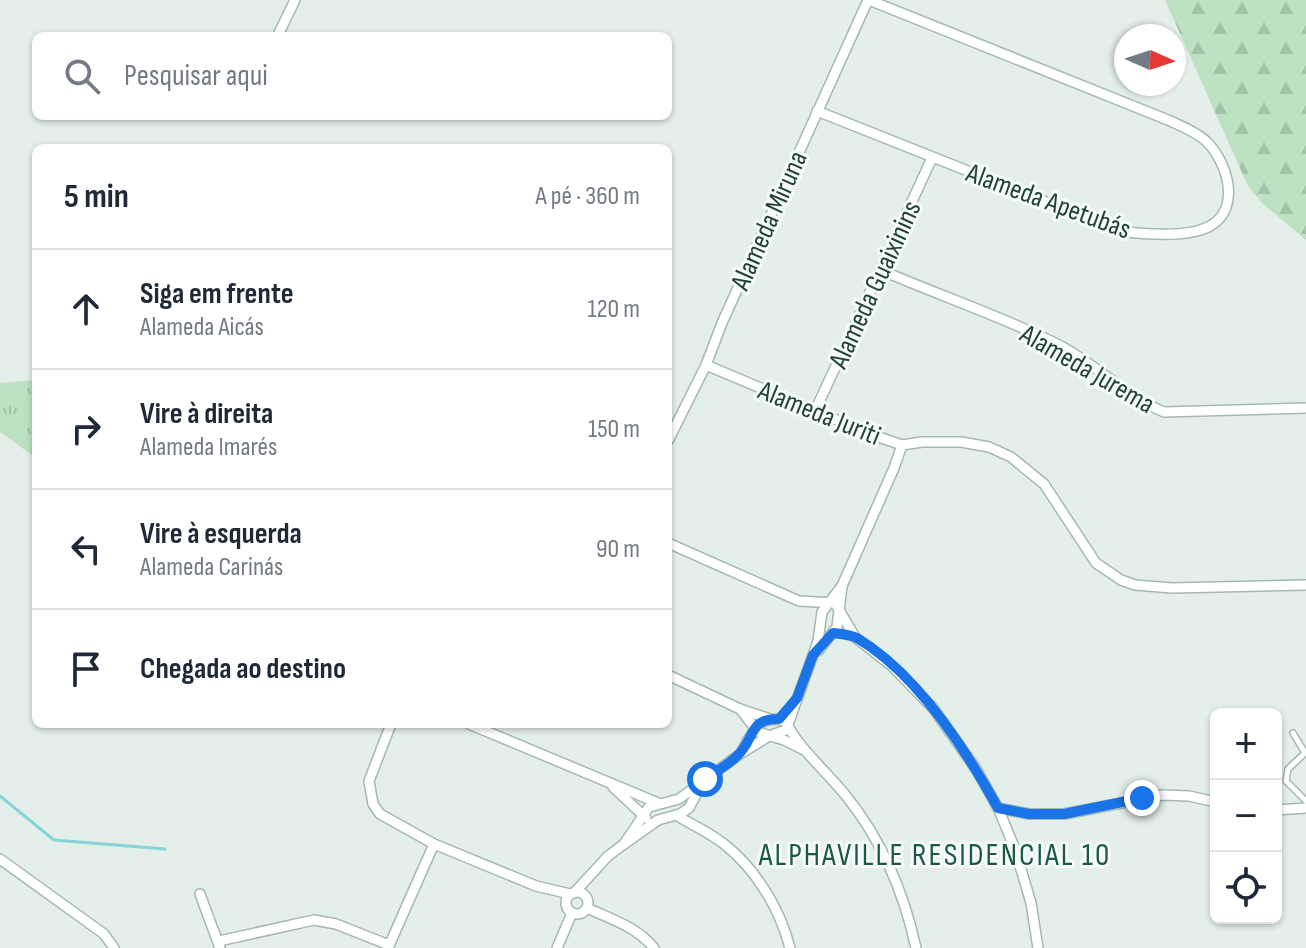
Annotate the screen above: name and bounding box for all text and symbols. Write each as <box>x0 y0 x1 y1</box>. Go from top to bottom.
north arrow <box>1114 24 1186 96</box>
search box <box>32 32 672 120</box>
icon: search <box>60 54 104 98</box>
text: Pesquisar aqui <box>124 58 268 94</box>
street label: Alameda Miruna <box>724 146 815 296</box>
street label: Alameda Apetubás <box>961 156 1135 246</box>
text: 5 min <box>64 176 129 217</box>
text: A pé · 360 m <box>535 181 640 212</box>
street label: Alameda Guaixinins <box>822 196 929 375</box>
text: Siga em frente <box>140 276 293 312</box>
icon: ahead <box>64 287 108 331</box>
text: 120 m <box>587 294 640 325</box>
text: Alameda Aicás <box>140 312 264 343</box>
street label: Alameda Jurema <box>1013 317 1160 421</box>
street label: Alameda Juriti <box>753 374 885 453</box>
text: Vire à direita <box>140 396 273 432</box>
icon: right <box>64 407 108 451</box>
text: 150 m <box>588 414 640 445</box>
text: Alameda Imarés <box>140 432 277 463</box>
text: Vire à esquerda <box>140 516 302 552</box>
icon: left <box>64 527 108 571</box>
text: 90 m <box>596 534 640 565</box>
text: Alameda Carinás <box>140 552 283 583</box>
icon: arrive <box>64 647 108 691</box>
text: Chegada ao destino <box>140 651 346 687</box>
map controls <box>1210 708 1282 924</box>
button: + <box>1210 708 1282 780</box>
route start <box>687 761 723 797</box>
route end <box>1124 780 1160 816</box>
button: − <box>1210 780 1282 852</box>
district label: ALPHAVILLE RESIDENCIAL 10 <box>758 836 1111 875</box>
button: locate <box>1210 852 1282 924</box>

